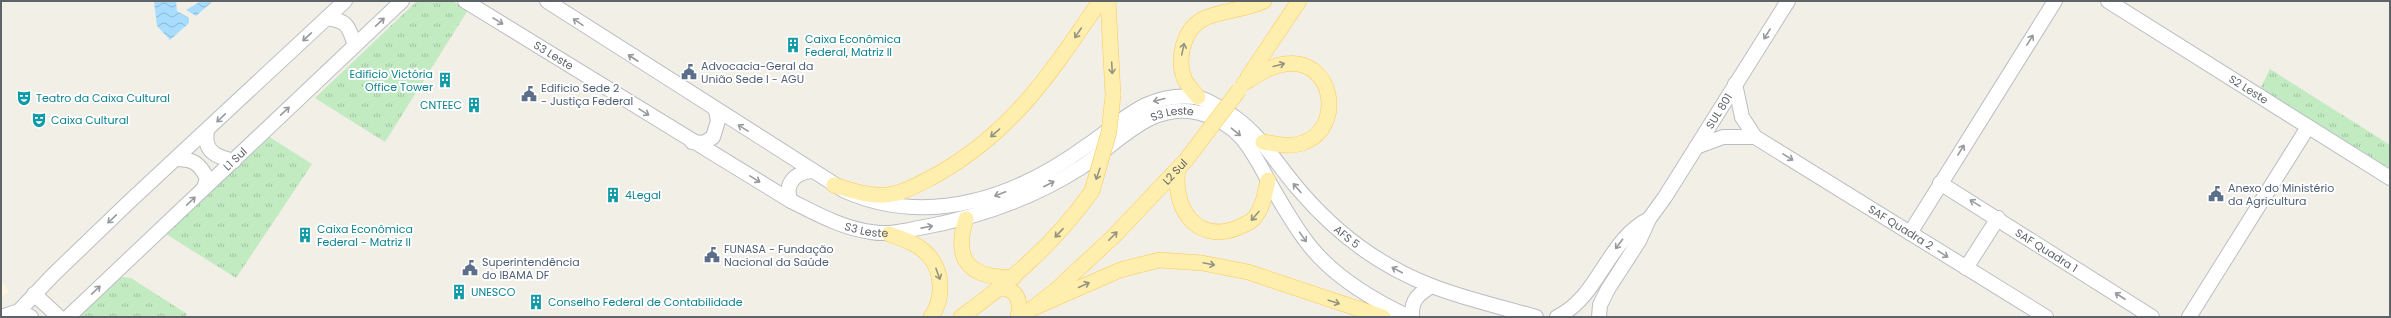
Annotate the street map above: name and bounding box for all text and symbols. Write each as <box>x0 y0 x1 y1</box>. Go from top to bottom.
one-way arrow <box>375 17 385 27</box>
one-way arrow <box>492 18 504 26</box>
one-way arrow <box>573 18 584 26</box>
one-way arrow <box>1074 27 1082 38</box>
one-way arrow <box>1763 28 1771 39</box>
place label: Caixa Econômica Federal, Matriz II <box>805 31 901 60</box>
one-way arrow <box>302 32 312 41</box>
one-way arrow <box>2027 34 2035 46</box>
building icon: Caixa Econômica Federal, Matriz II <box>784 36 802 54</box>
street label: S3 Leste <box>531 37 577 74</box>
one-way arrow <box>1180 43 1188 56</box>
one-way arrow <box>628 54 639 62</box>
place label: Advocacia-Geral da União Sede I - AGU <box>701 58 814 87</box>
one-way arrow <box>1109 61 1116 74</box>
one-way arrow <box>1272 61 1285 69</box>
public building icon: Advocacia-Geral da União Sede I - AGU <box>680 63 698 81</box>
place label: Edifício Victória Office Tower <box>349 66 433 95</box>
building icon: Edifício Victória Office Tower <box>436 71 454 89</box>
street label: S2 Leste <box>2226 71 2272 108</box>
place label: Edificio Sede 2 - Justiça Federal <box>541 80 633 109</box>
public building icon: Edificio Sede 2 - Justiça Federal <box>520 85 538 103</box>
theatre icon: Teatro da Caixa Cultural <box>15 89 33 107</box>
place label: Teatro da Caixa Cultural <box>36 90 170 106</box>
street label: SUL 801 <box>1702 90 1736 132</box>
building icon: CNTEEC <box>465 96 483 114</box>
one-way arrow <box>1153 96 1166 104</box>
place label: CNTEEC <box>420 97 462 113</box>
street label: S3 Leste <box>1148 103 1195 125</box>
one-way arrow <box>280 106 290 116</box>
one-way arrow <box>638 108 650 116</box>
theatre icon: Caixa Cultural <box>30 111 48 129</box>
place label: Caixa Cultural <box>51 112 129 128</box>
one-way arrow <box>216 113 226 123</box>
one-way arrow <box>738 124 749 132</box>
one-way arrow <box>1230 128 1241 137</box>
one-way arrow <box>990 129 1001 138</box>
street label: L1 Sul <box>220 144 251 174</box>
one-way arrow <box>1957 145 1965 156</box>
one-way arrow <box>1782 154 1794 162</box>
street label: L2 Sul <box>1159 155 1191 188</box>
one-way arrow <box>1093 167 1101 179</box>
one-way arrow <box>749 176 761 184</box>
one-way arrow <box>1043 180 1055 188</box>
place label: Anexo do Ministério da Agricultura <box>2228 180 2334 209</box>
one-way arrow <box>1292 183 1302 193</box>
public building icon: Anexo do Ministério da Agricultura <box>2207 185 2225 203</box>
building icon: 4Legal <box>604 186 622 204</box>
place label: 4Legal <box>625 187 661 203</box>
one-way arrow <box>995 190 1007 198</box>
one-way arrow <box>186 196 196 206</box>
one-way arrow <box>1969 199 1981 207</box>
street label: SAF Quadra 2 <box>1865 201 1936 253</box>
one-way arrow <box>1250 211 1259 221</box>
one-way arrow <box>107 214 117 224</box>
street label: S3 Leste <box>843 218 889 241</box>
place label: Caixa Econômica Federal - Matriz II <box>317 221 413 250</box>
street label: AFS 5 <box>1330 221 1363 252</box>
one-way arrow <box>920 222 933 230</box>
street label: SAF Quadra 1 <box>2012 225 2081 276</box>
building icon: Caixa Econômica Federal - Matriz II <box>296 226 314 244</box>
one-way arrow <box>1055 228 1064 238</box>
one-way arrow <box>1108 231 1118 241</box>
one-way arrow <box>1299 231 1307 242</box>
one-way arrow <box>1615 238 1623 249</box>
place label: FUNASA - Fundação Nacional da Saúde <box>724 241 834 270</box>
public building icon: FUNASA - Fundação Nacional da Saúde <box>703 246 721 264</box>
one-way arrow <box>1937 250 1949 258</box>
place label: Superintendência do IBAMA DF <box>482 254 580 283</box>
public building icon: Superintendência do IBAMA DF <box>461 259 479 277</box>
one-way arrow <box>1203 260 1216 268</box>
one-way arrow <box>1391 265 1403 273</box>
one-way arrow <box>934 268 942 280</box>
one-way arrow <box>1078 281 1090 289</box>
building icon: UNESCO <box>450 283 468 301</box>
place label: UNESCO <box>471 284 516 300</box>
one-way arrow <box>91 285 101 295</box>
one-way arrow <box>2114 292 2125 300</box>
building icon: Conselho Federal de Contabilidade <box>527 293 545 311</box>
place label: Conselho Federal de Contabilidade <box>548 294 743 310</box>
one-way arrow <box>1327 298 1339 306</box>

